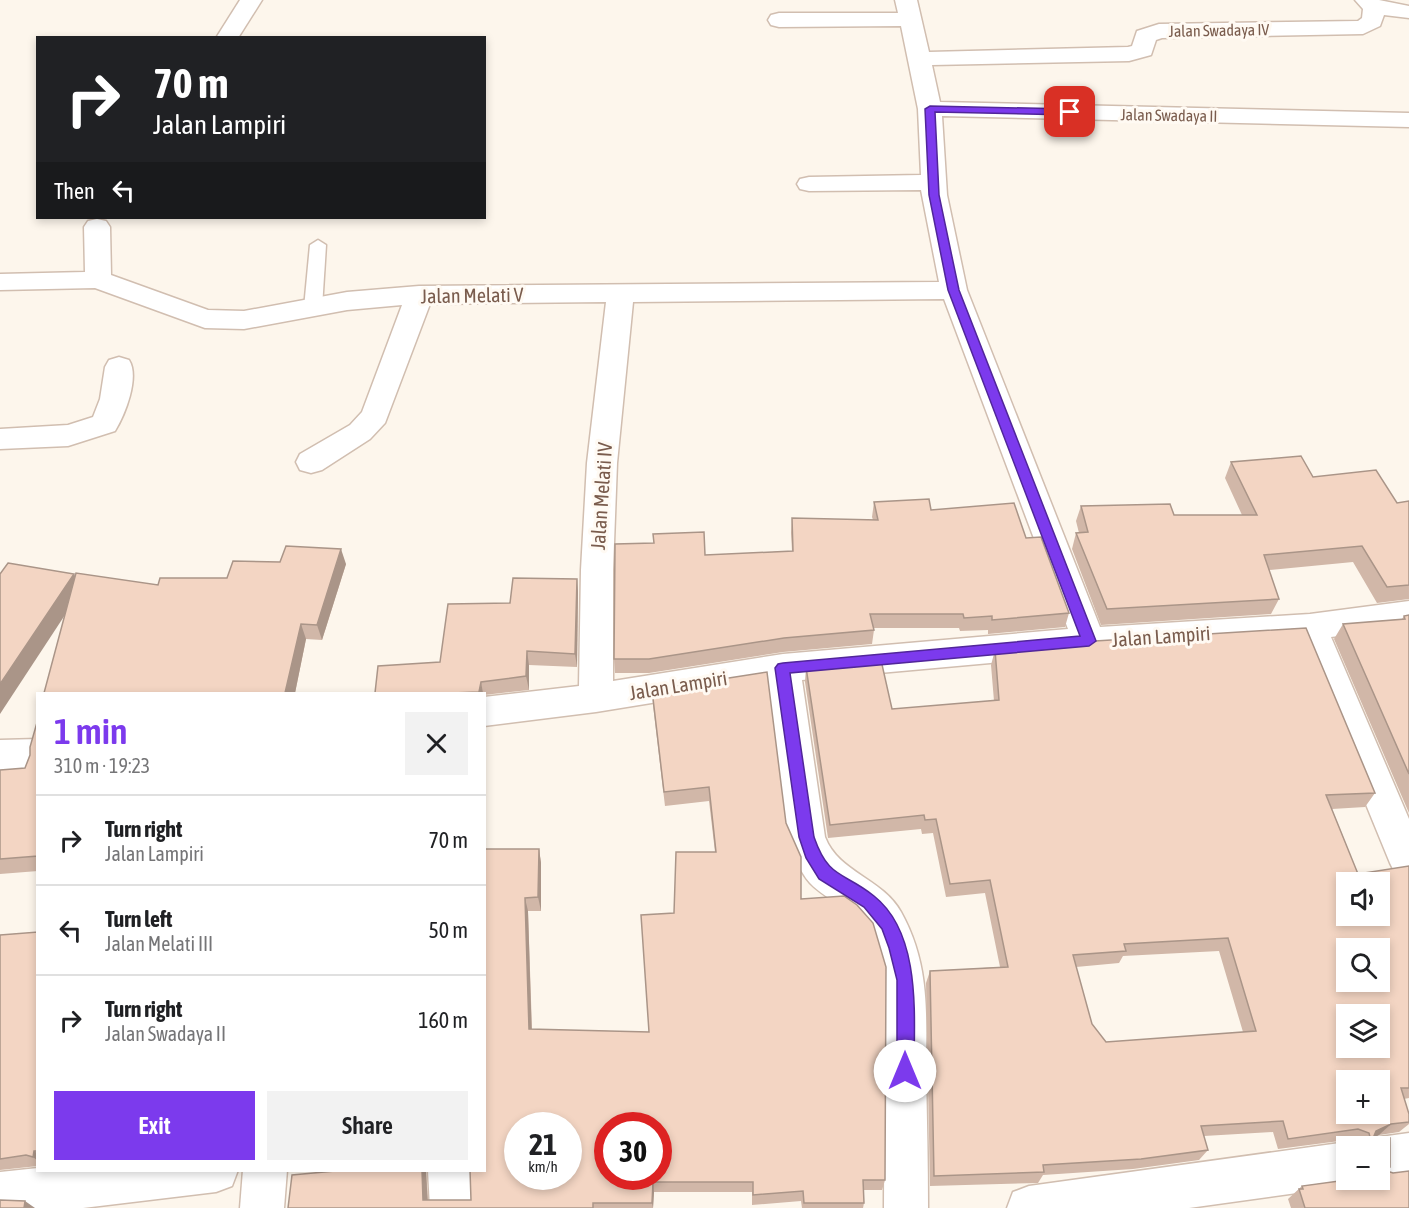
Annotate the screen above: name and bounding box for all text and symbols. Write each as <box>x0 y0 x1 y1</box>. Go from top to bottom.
street label: Jalan Swadaya IV <box>1169 20 1270 41</box>
text: 70 m <box>153 59 228 107</box>
icon: right <box>54 60 132 138</box>
pin <box>1044 86 1095 137</box>
icon: arrive <box>1053 95 1086 128</box>
street label: Jalan Swadaya II <box>1120 105 1218 126</box>
text: Jalan Lampiri <box>153 109 286 140</box>
icon: left <box>107 174 140 207</box>
text: Then <box>54 178 95 204</box>
street label: Jalan Melati V <box>420 283 524 307</box>
street label: Jalan Melati IV <box>586 441 616 551</box>
street label: Jalan Lampiri <box>1111 621 1211 651</box>
street label: Jalan Lampiri <box>627 666 729 704</box>
text: 1 min <box>54 710 128 752</box>
button: close <box>405 712 468 775</box>
text: 310 m · 19:23 <box>54 754 150 777</box>
text: Turn right <box>105 816 182 842</box>
icon: right <box>54 824 87 857</box>
text: 70 m <box>428 827 468 853</box>
text: Jalan Lampiri <box>105 842 204 865</box>
map controls <box>1336 872 1390 1190</box>
button: sound <box>1336 872 1390 926</box>
text: Turn left <box>105 906 172 932</box>
icon: left <box>54 914 87 947</box>
text: 50 m <box>428 917 468 943</box>
text: Jalan Melati III <box>105 932 213 955</box>
button: search <box>1336 938 1390 992</box>
text: Turn right <box>105 996 182 1022</box>
icon: right <box>54 1004 87 1037</box>
button: layers <box>1336 1004 1390 1058</box>
text: 160 m <box>418 1007 468 1033</box>
text: Jalan Swadaya II <box>105 1022 226 1045</box>
position arrow <box>873 1039 937 1103</box>
button: + <box>1336 1070 1390 1124</box>
button: Exit <box>54 1091 255 1160</box>
button: Share <box>267 1091 468 1160</box>
speed limit sign: 30 <box>594 1112 672 1190</box>
text: 21 <box>529 1127 557 1161</box>
button: − <box>1336 1136 1390 1190</box>
text: km/h <box>528 1158 558 1175</box>

